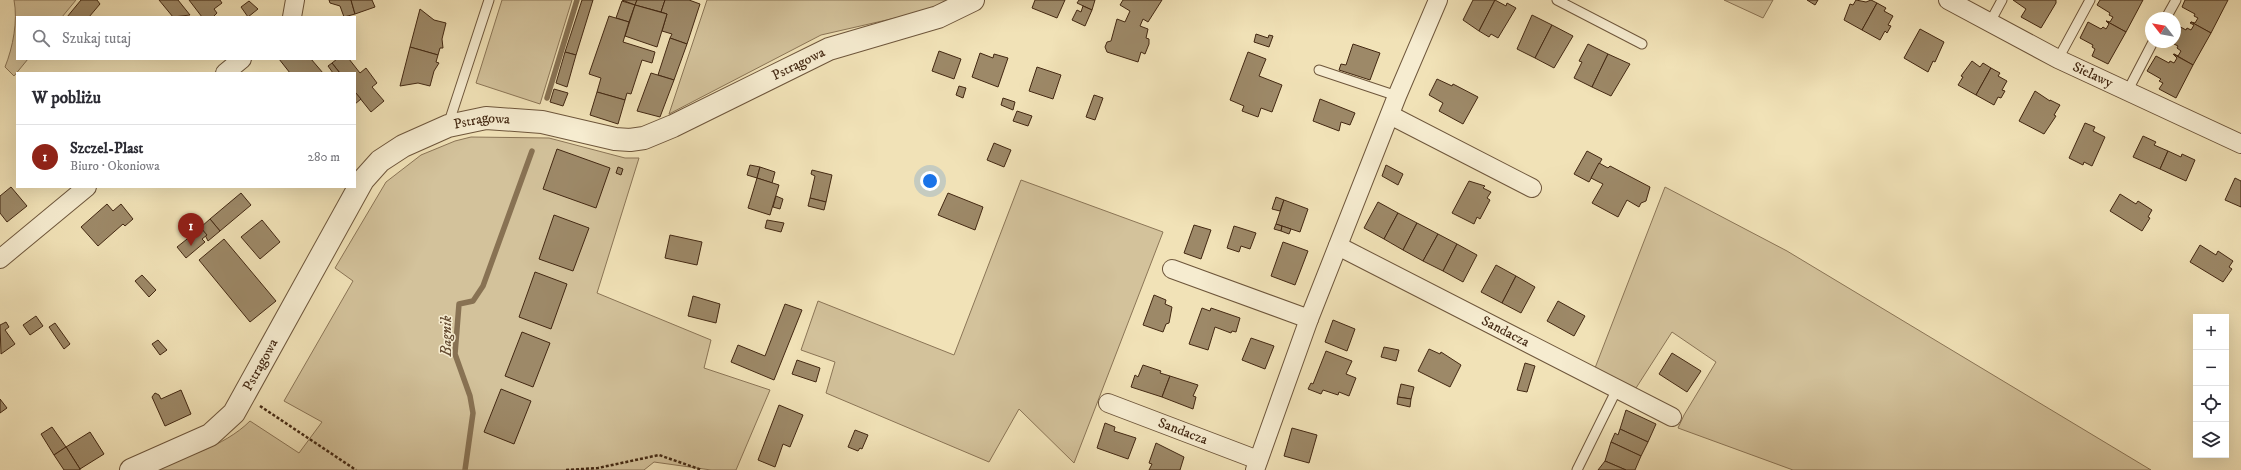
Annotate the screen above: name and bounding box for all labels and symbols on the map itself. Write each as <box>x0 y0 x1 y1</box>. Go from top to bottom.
north arrow <box>2145 12 2181 48</box>
street label: Pstrągowa <box>769 43 828 85</box>
street label: Sielawy <box>2070 58 2116 92</box>
street label: Pstrągowa <box>452 109 511 134</box>
your location <box>920 171 940 191</box>
pin: 1 <box>178 213 204 246</box>
street label: Sandacza <box>1478 312 1532 351</box>
water label: Bagnik <box>437 315 456 357</box>
street label: Pstrągowa <box>239 336 282 394</box>
street label: Sandacza <box>1155 414 1210 449</box>

